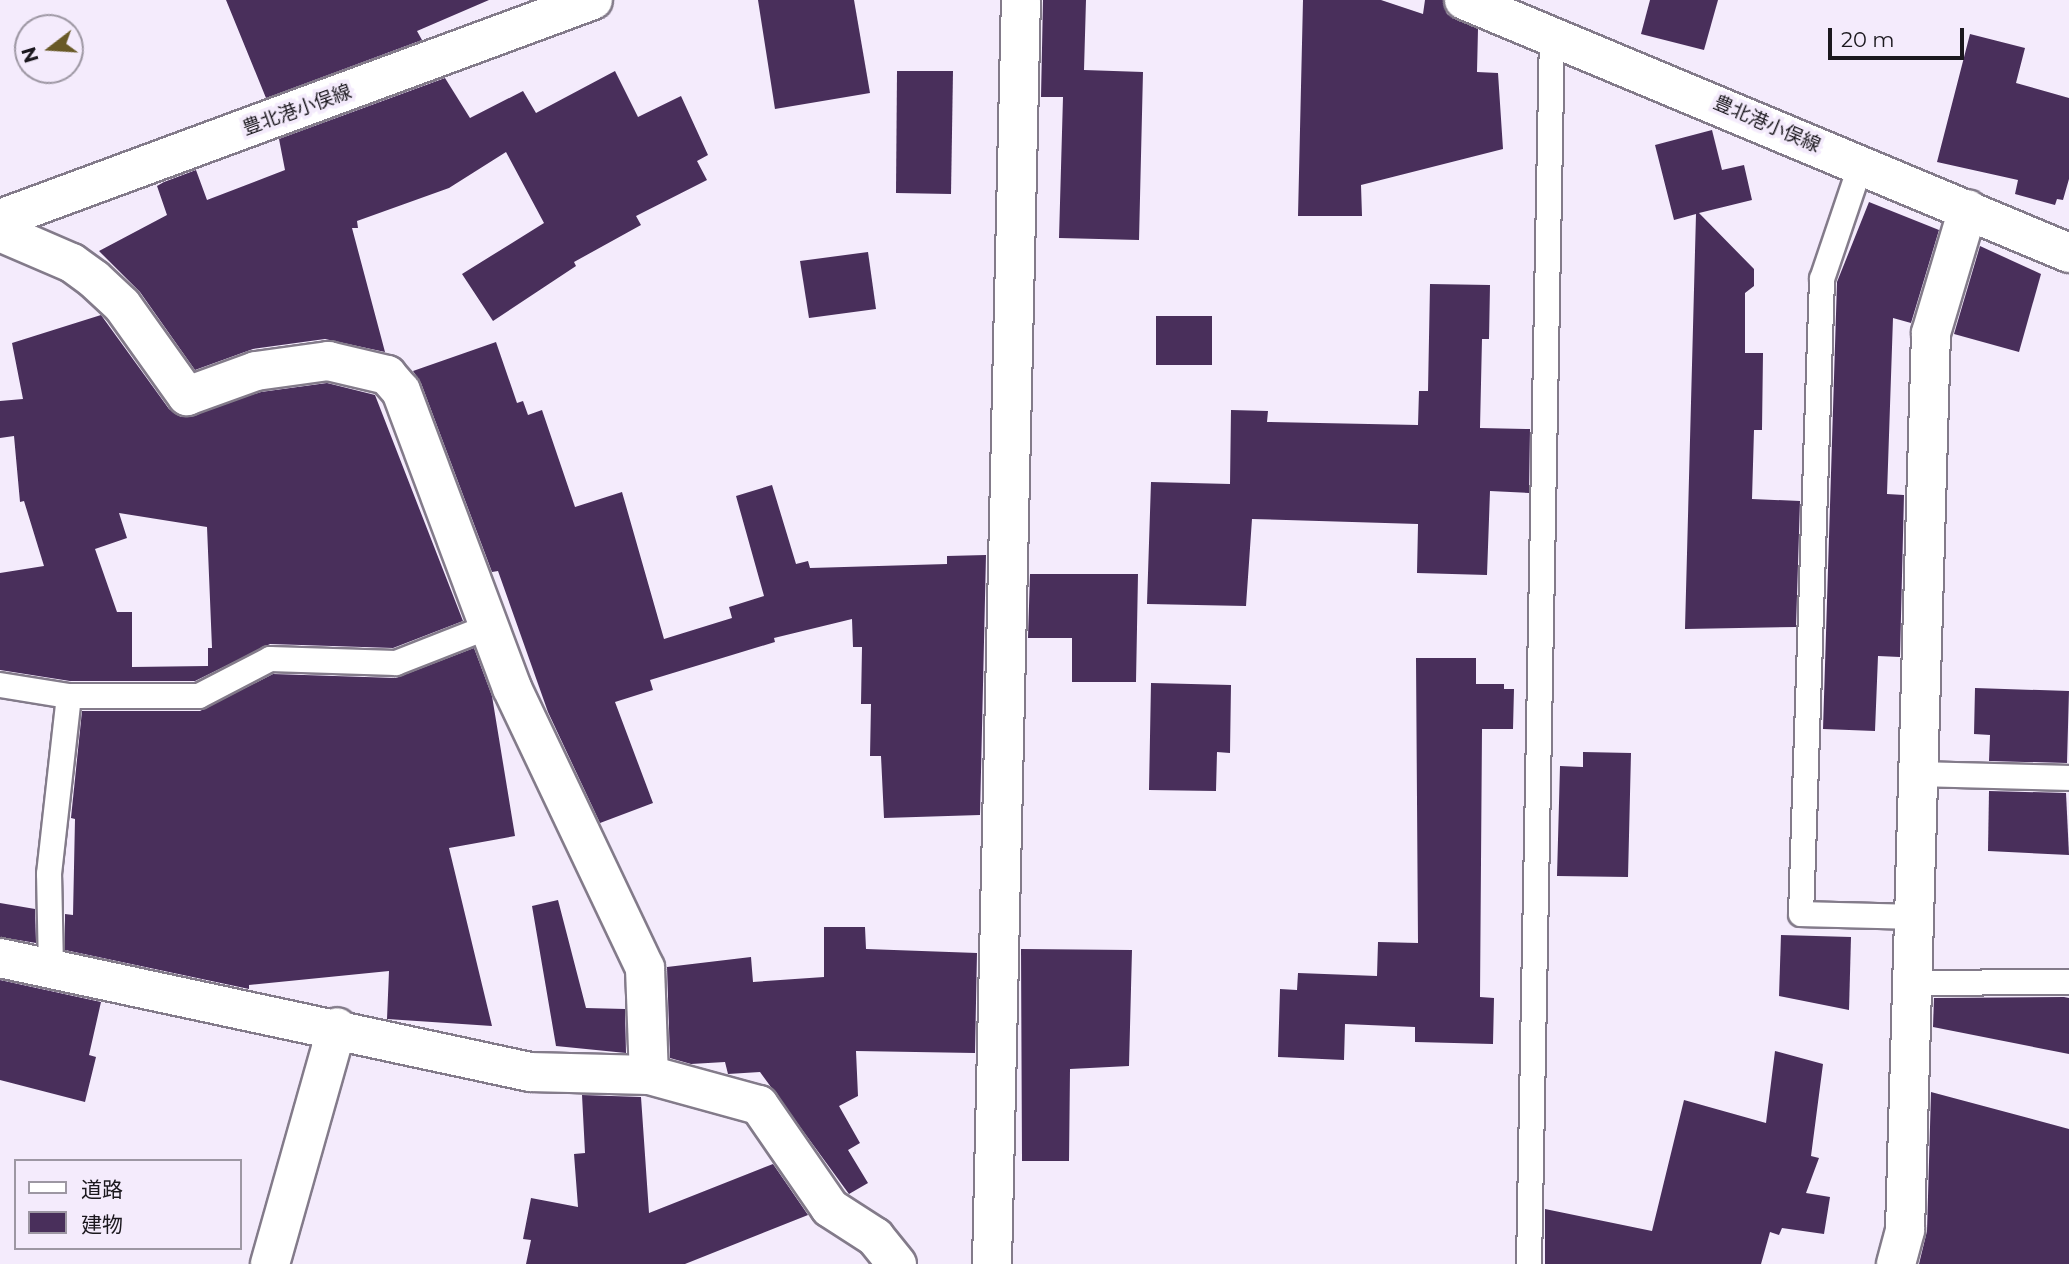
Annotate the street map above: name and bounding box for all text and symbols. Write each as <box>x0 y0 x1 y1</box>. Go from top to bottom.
north arrow <box>14 14 84 84</box>
scale bar <box>1831 14 1968 58</box>
text: 20 m <box>1841 27 1895 52</box>
text: N <box>17 44 44 65</box>
street label: 豊北港小俣線 <box>240 80 354 140</box>
street label: 豊北港小俣線 <box>1710 91 1824 157</box>
legend <box>14 1159 242 1250</box>
text: 道路 <box>81 1177 123 1202</box>
text: 建物 <box>81 1212 123 1237</box>

